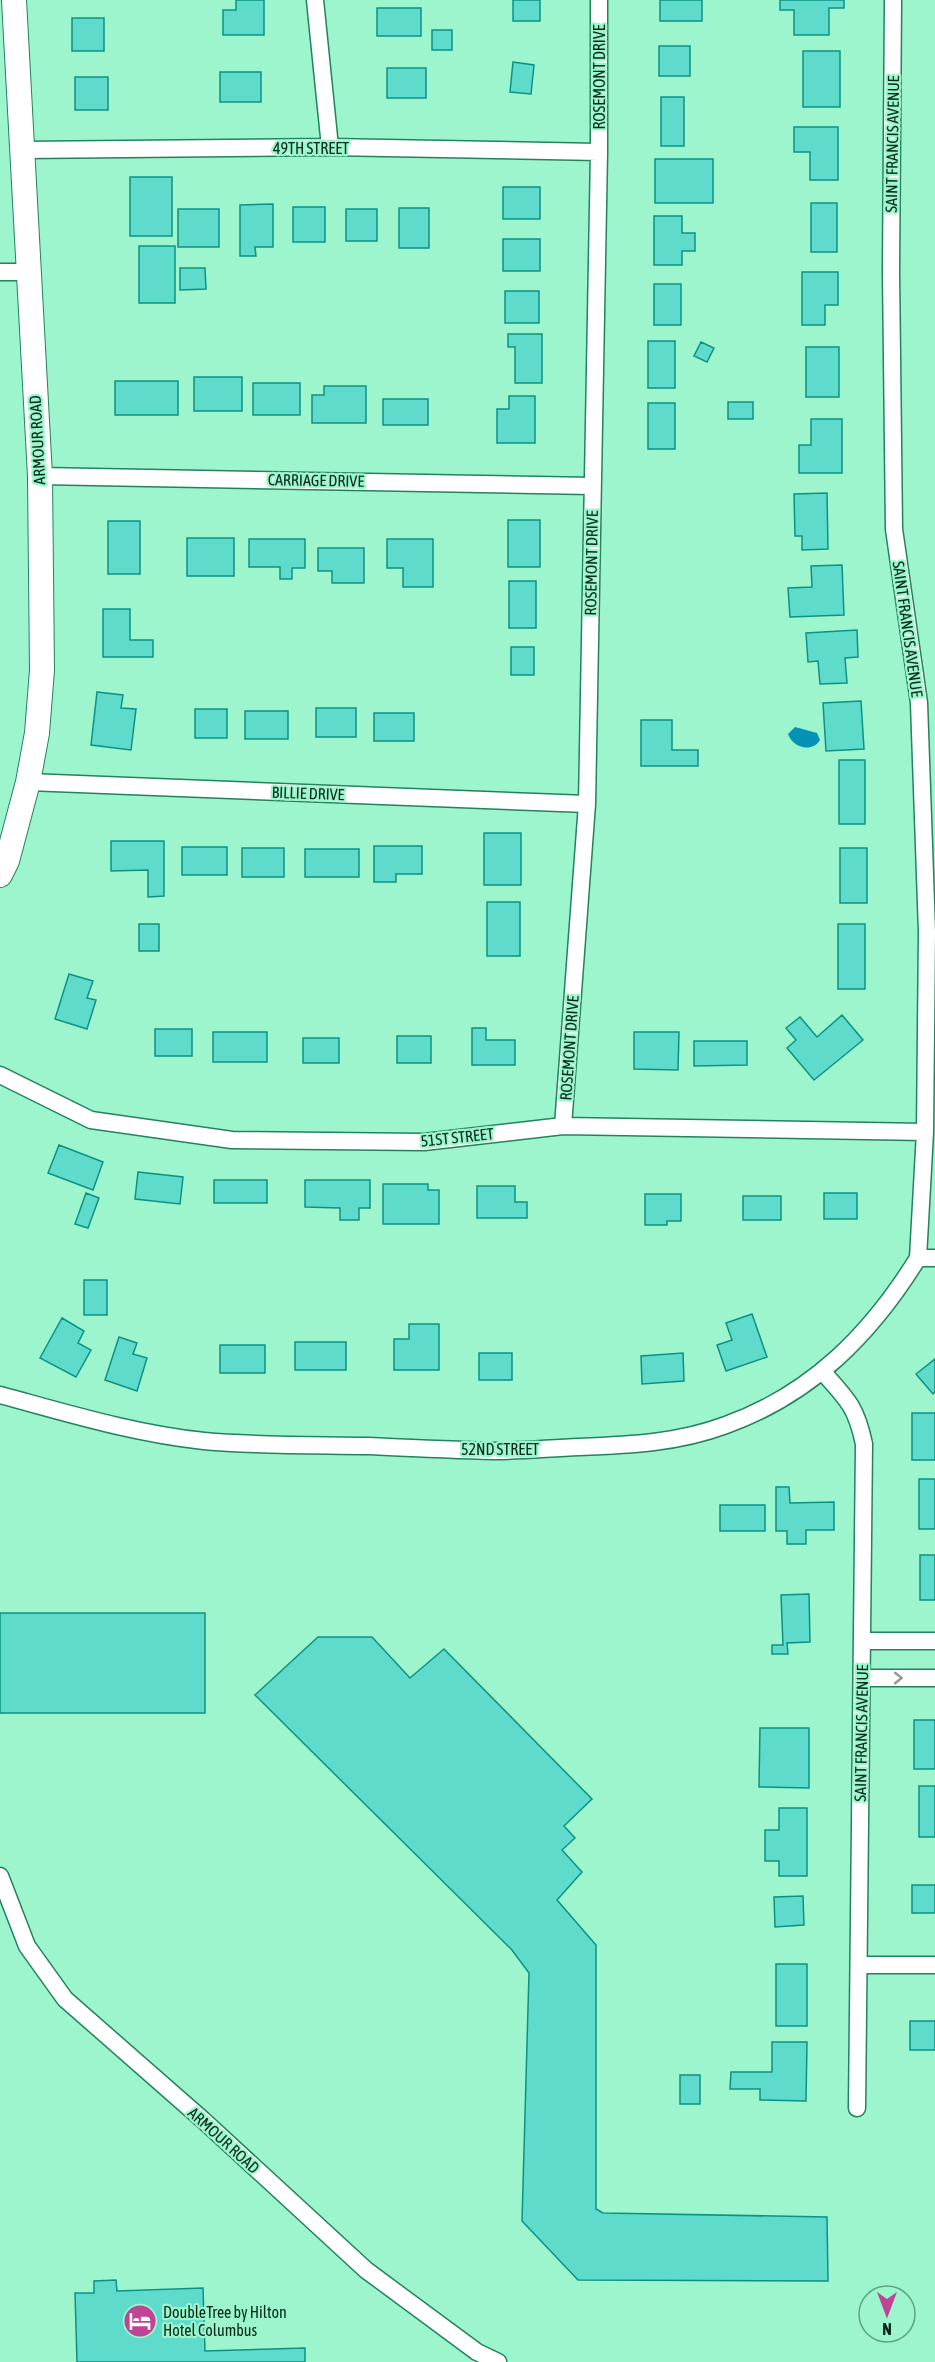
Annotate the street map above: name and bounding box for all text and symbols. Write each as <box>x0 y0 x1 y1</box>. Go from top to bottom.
street label: ROSEMONT DRIVE <box>590 24 608 130</box>
street label: SAINT FRANCIS AVENUE <box>882 75 902 213</box>
street label: 49TH STREET <box>273 139 349 157</box>
street label: ARMOUR ROAD <box>26 395 48 485</box>
street label: CARRIAGE DRIVE <box>268 470 364 490</box>
street label: ROSEMONT DRIVE <box>581 510 601 616</box>
street label: SAINT FRANCIS AVENUE <box>890 560 926 698</box>
street label: BILLIE DRIVE <box>271 783 345 803</box>
street label: ROSEMONT DRIVE <box>556 995 582 1101</box>
street label: 51ST STREET <box>420 1124 494 1150</box>
street label: 52ND STREET <box>461 1440 539 1458</box>
street label: SAINT FRANCIS AVENUE <box>851 1664 871 1802</box>
one-way arrow <box>894 1672 903 1684</box>
street label: ARMOUR ROAD <box>185 2103 263 2177</box>
north arrow <box>857 2284 917 2344</box>
hotel icon: DoubleTree by Hilton Hotel Columbus <box>122 2303 158 2339</box>
place label: DoubleTree by Hilton Hotel Columbus <box>163 2303 287 2339</box>
text: N <box>882 2320 892 2338</box>

